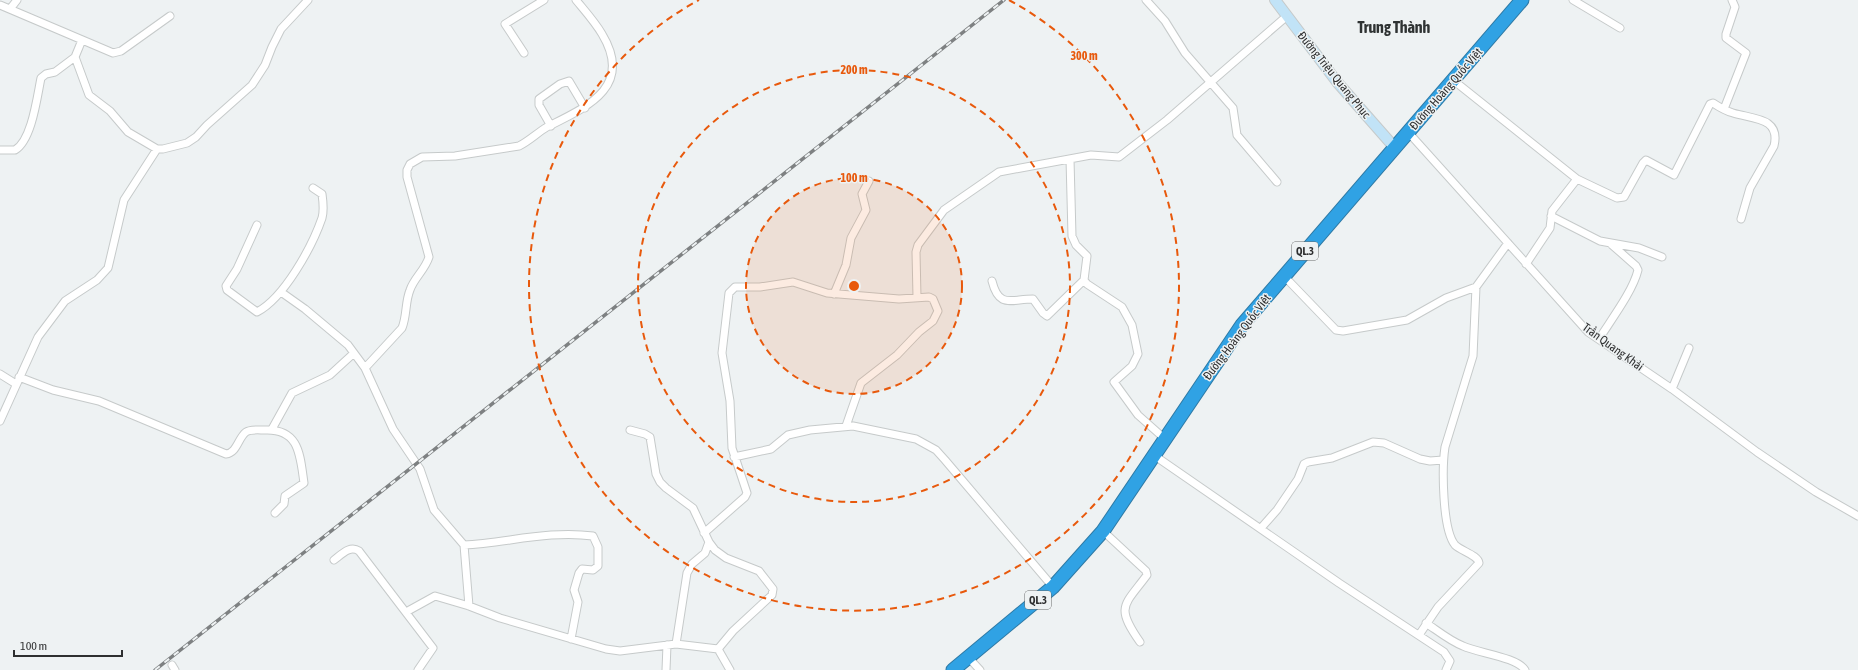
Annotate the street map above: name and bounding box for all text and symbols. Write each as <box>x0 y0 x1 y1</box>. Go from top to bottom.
district label: Trung Thành <box>1358 18 1431 36</box>
street label: Đường Triệu Quang Phục <box>1295 29 1374 122</box>
street label: Đường Hoàng Quốc Việt <box>1407 45 1486 133</box>
text: 300 m <box>1070 49 1098 63</box>
text: 200 m <box>840 63 868 77</box>
text: 100 m <box>840 171 868 185</box>
road number: QL.3 <box>1292 242 1318 260</box>
centre of rings <box>847 279 861 293</box>
street label: Đường Hoàng Quốc Việt <box>1200 291 1274 383</box>
street label: Trần Quang Khải <box>1580 320 1646 374</box>
road number: QL.3 <box>1025 591 1051 609</box>
scale bar <box>14 632 122 658</box>
text: 100 m <box>20 639 47 653</box>

